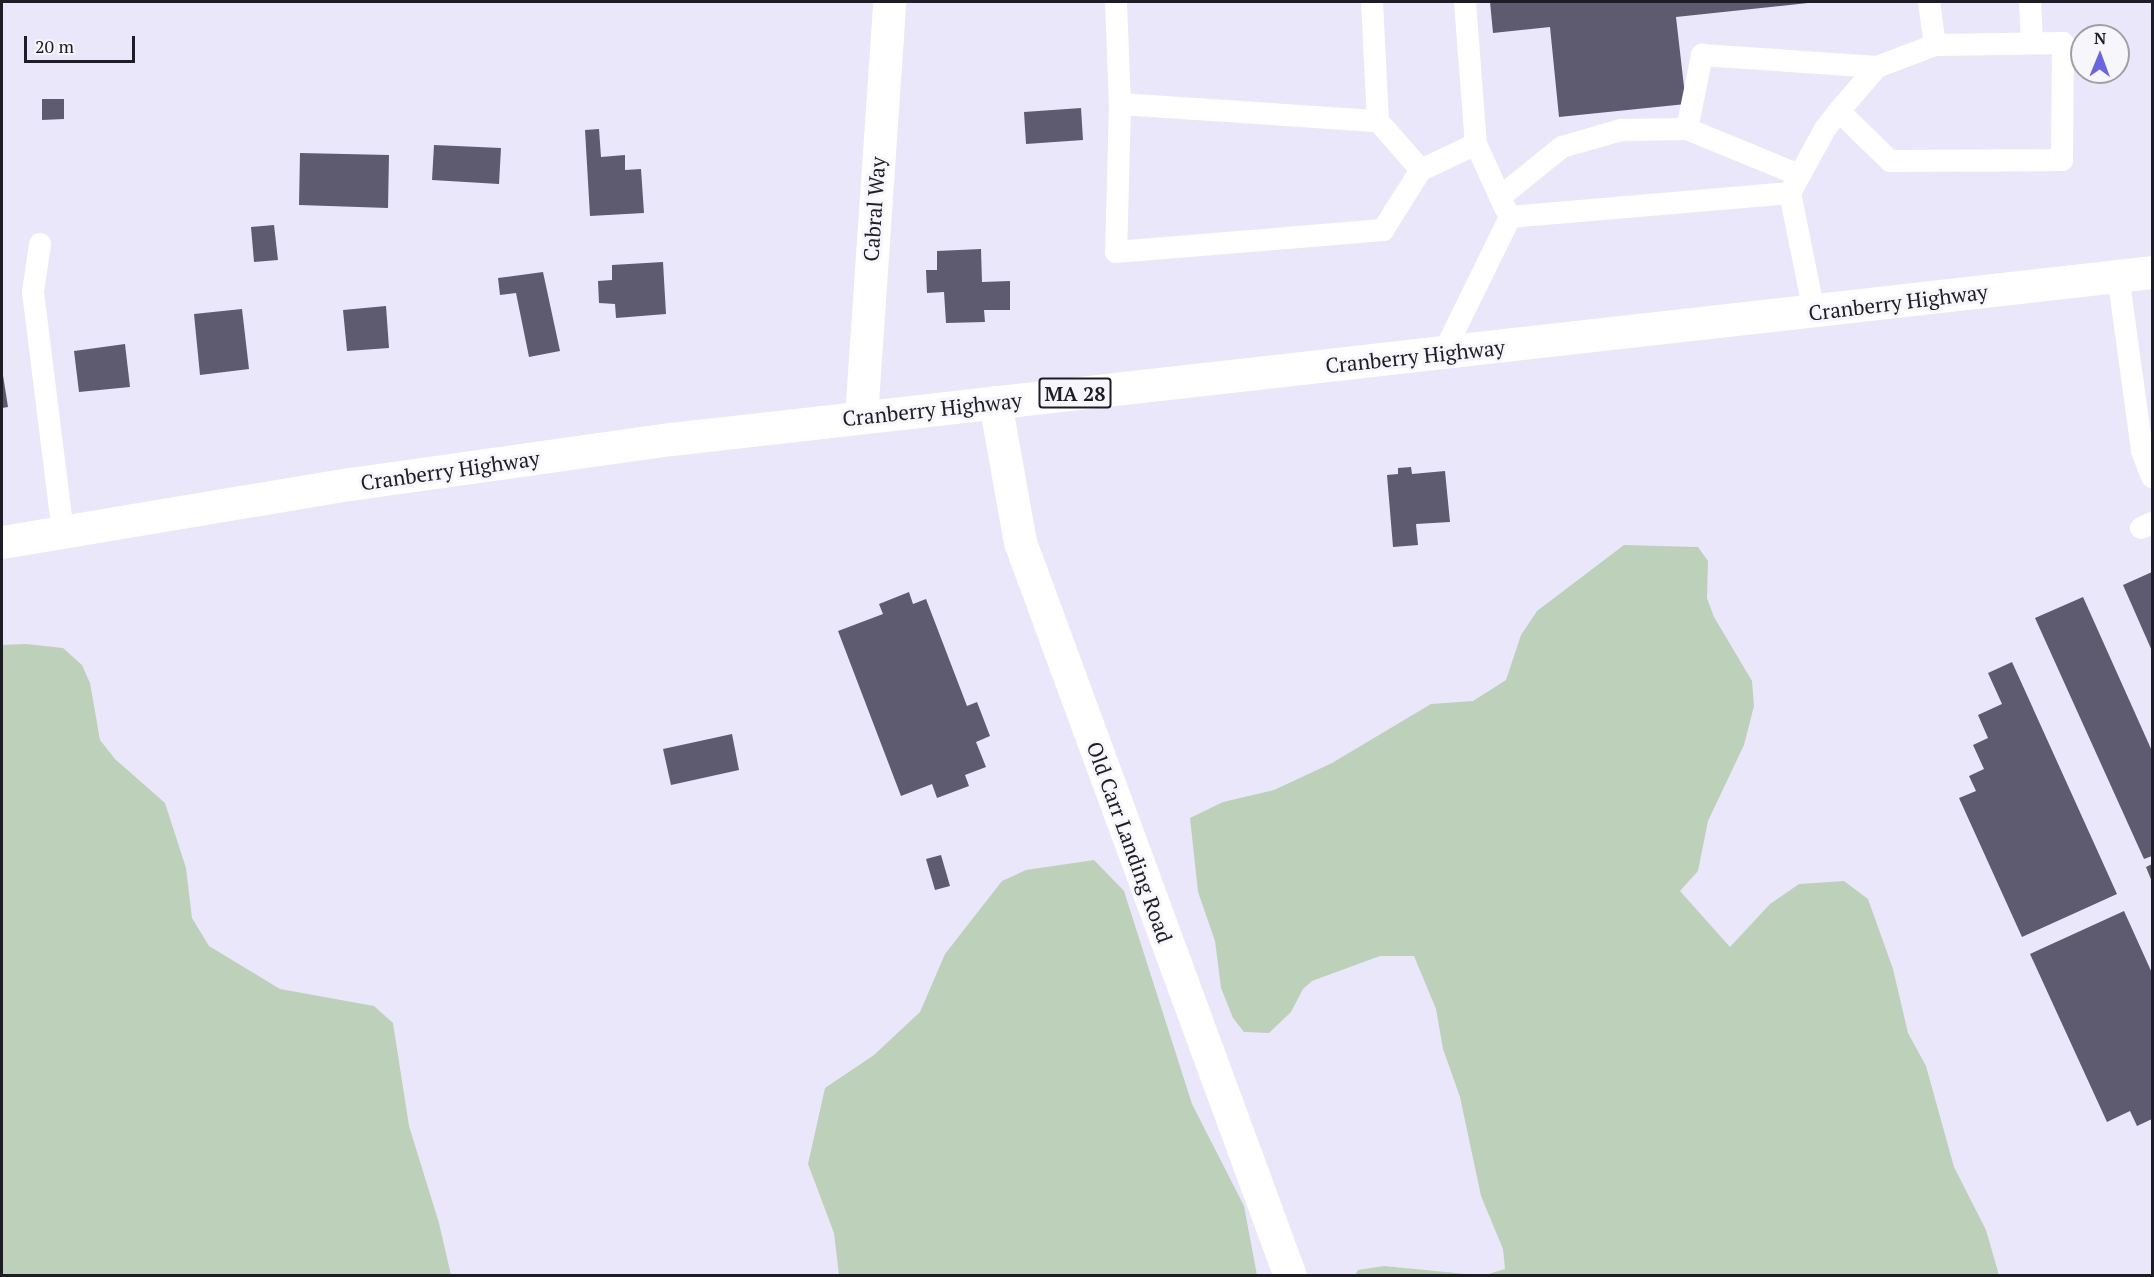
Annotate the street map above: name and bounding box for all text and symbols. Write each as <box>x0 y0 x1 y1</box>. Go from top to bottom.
scale bar <box>27 24 138 62</box>
north arrow <box>2070 24 2130 84</box>
text: N <box>2094 27 2107 49</box>
text: 20 m <box>35 34 74 58</box>
street label: Cabral Way <box>858 156 890 262</box>
street label: Cranberry Highway <box>1807 279 1989 325</box>
street label: Cranberry Highway <box>1324 334 1506 378</box>
road number: MA 28 <box>1038 376 1112 410</box>
street label: Cranberry Highway <box>841 387 1023 431</box>
street label: Cranberry Highway <box>359 445 541 495</box>
street label: Old Carr Landing Road <box>1082 738 1178 946</box>

